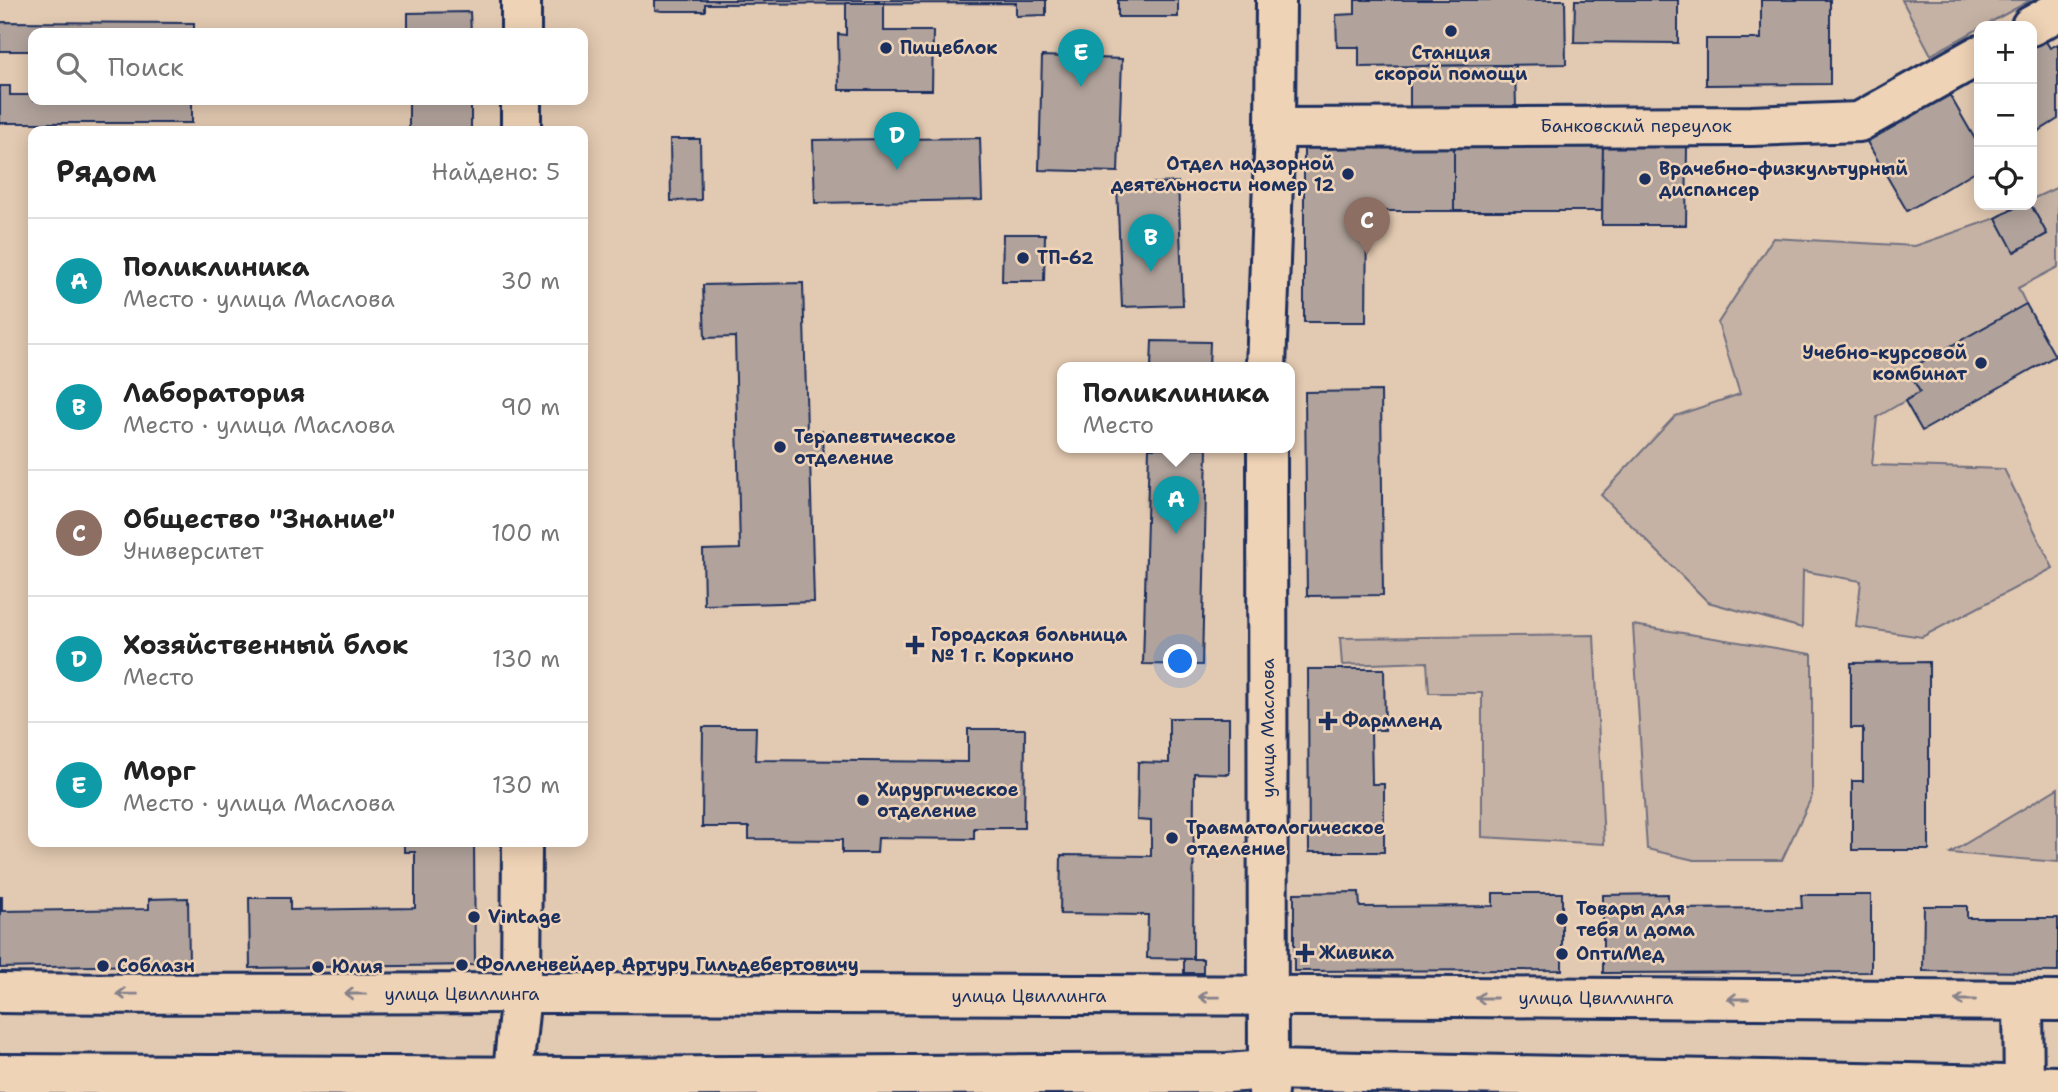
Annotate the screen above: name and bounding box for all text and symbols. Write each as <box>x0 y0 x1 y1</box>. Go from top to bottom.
map controls <box>1974 21 2037 210</box>
button: + <box>1974 21 2037 84</box>
marker: Станция скорой помощи <box>1443 23 1459 39</box>
search box <box>28 28 588 105</box>
pin: E <box>1058 29 1104 87</box>
place label: Пищеблок <box>900 36 998 60</box>
marker: Пищеблок <box>878 40 894 56</box>
place label: Станция скорой помощи <box>1375 41 1528 86</box>
icon: search <box>52 48 90 86</box>
text: Поиск <box>108 49 184 84</box>
button: − <box>1974 84 2037 147</box>
pin: D <box>874 112 920 170</box>
street label: Банковский переулок <box>1540 114 1732 138</box>
button: locate <box>1974 147 2037 210</box>
text: Рядом <box>56 151 156 192</box>
place label: Отдел надзорной деятельности номер 12 <box>1111 152 1335 197</box>
text: Найдено: 5 <box>432 157 560 187</box>
place label: Врачебно-физкультурный диспансер <box>1659 157 1908 202</box>
marker: Отдел надзорной деятельности номер 12 <box>1340 166 1356 182</box>
marker: Врачебно-физкультурный диспансер <box>1637 171 1653 187</box>
pin: C <box>1344 197 1390 255</box>
pin: B <box>1128 214 1174 272</box>
place label: ТП-62 <box>1037 246 1094 270</box>
text: Поликлиника <box>123 249 309 284</box>
marker: ТП-62 <box>1015 250 1031 266</box>
text: A <box>70 266 88 296</box>
text: 30 m <box>501 266 560 296</box>
text: Место · улица Маслова <box>123 284 395 314</box>
place label: Учебно-курсовой комбинат <box>1802 341 1968 386</box>
marker: Учебно-курсовой комбинат <box>1973 355 1989 371</box>
popup <box>1057 362 1295 453</box>
text: Лаборатория <box>123 375 305 410</box>
text: Поликлиника <box>1083 375 1269 410</box>
text: B <box>72 392 86 422</box>
text: 90 m <box>500 392 560 422</box>
text: Место · улица Маслова <box>123 410 395 440</box>
text: Место <box>1083 410 1154 440</box>
place label: Терапевтическое отделение <box>794 425 956 470</box>
marker: Терапевтическое отделение <box>772 439 788 455</box>
pin: A <box>1153 476 1199 534</box>
text: Общество "Знание" <box>123 501 395 536</box>
text: C <box>72 518 86 548</box>
text: 100 m <box>491 518 560 548</box>
text: Университет <box>123 536 264 566</box>
place label: Городская больница № 1 г. Коркино <box>931 623 1128 668</box>
text: Хозяйственный блок <box>123 627 408 662</box>
marker: Городская больница № 1 г. Коркино <box>905 635 925 655</box>
text: D <box>71 644 87 674</box>
text: 130 m <box>492 644 560 674</box>
your location <box>1163 644 1197 678</box>
street label: улица Маслова <box>1256 658 1280 798</box>
text: Место <box>123 662 194 692</box>
place label: Фармленд <box>1342 709 1443 733</box>
marker: Фармленд <box>1320 713 1336 729</box>
text: Морг <box>123 753 196 788</box>
text: E <box>71 770 87 800</box>
text: 130 m <box>492 770 560 800</box>
place label: Хирургическое отделение <box>877 778 1019 823</box>
text: Место · улица Маслова <box>123 788 395 818</box>
marker: Хирургическое отделение <box>855 792 871 808</box>
place label: Травматологическое отделение <box>1186 816 1385 861</box>
marker: Травматологическое отделение <box>1164 830 1180 846</box>
place label: Товары для тебя и дома <box>1576 897 1696 942</box>
place label: Vintage <box>488 905 561 929</box>
marker: Vintage <box>466 909 482 925</box>
marker: Товары для тебя и дома <box>1554 911 1570 927</box>
place label: Живика <box>1319 941 1395 965</box>
place label: ОптиМед <box>1576 942 1665 966</box>
marker: Живика <box>1297 945 1313 961</box>
marker: ОптиМед <box>1554 946 1570 962</box>
place label: Фолленвейдер Артуру Гильдебертовичу <box>476 953 859 977</box>
place label: Соблазн <box>117 954 195 978</box>
place label: Юлия <box>332 955 383 979</box>
marker: Фолленвейдер Артуру Гильдебертовичу <box>454 957 470 973</box>
marker: Соблазн <box>95 958 111 974</box>
marker: Юлия <box>310 959 326 975</box>
street label: улица Цвиллинга <box>384 982 540 1006</box>
street label: улица Цвиллинга <box>951 984 1107 1008</box>
street label: улица Цвиллинга <box>1518 986 1674 1010</box>
one-way arrow <box>116 987 139 1001</box>
one-way arrow <box>344 987 367 1001</box>
one-way arrow <box>1198 990 1221 1003</box>
one-way arrow <box>1475 991 1498 1004</box>
one-way arrow <box>1727 992 1750 1006</box>
one-way arrow <box>1954 994 1977 1007</box>

